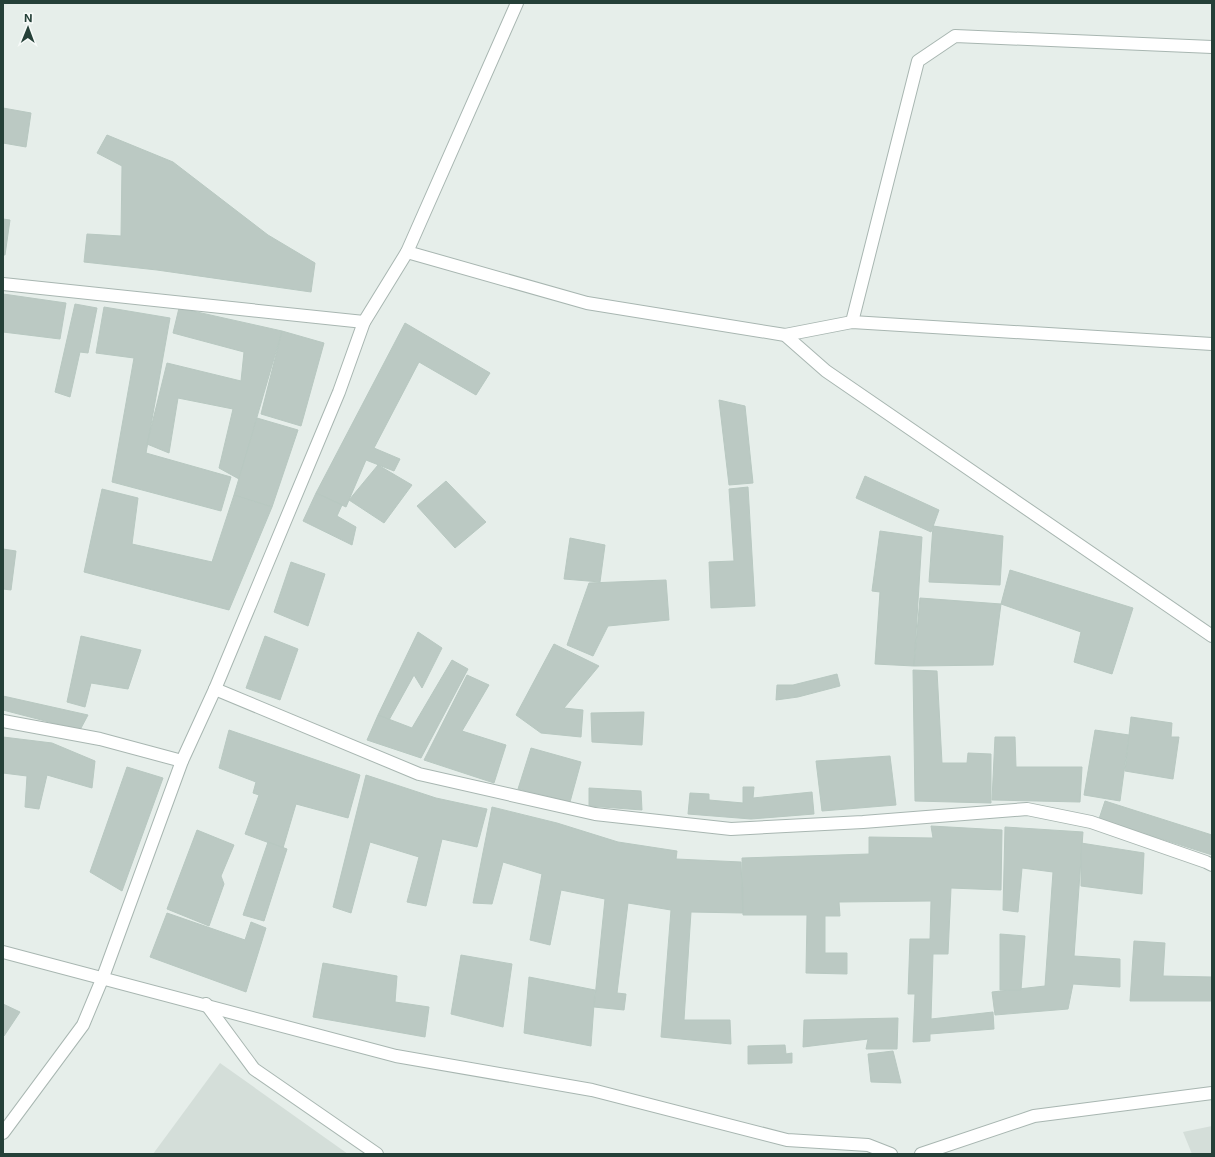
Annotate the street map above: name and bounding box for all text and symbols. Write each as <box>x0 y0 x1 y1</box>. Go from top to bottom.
north arrow <box>8 8 48 48</box>
text: N <box>24 11 32 25</box>

